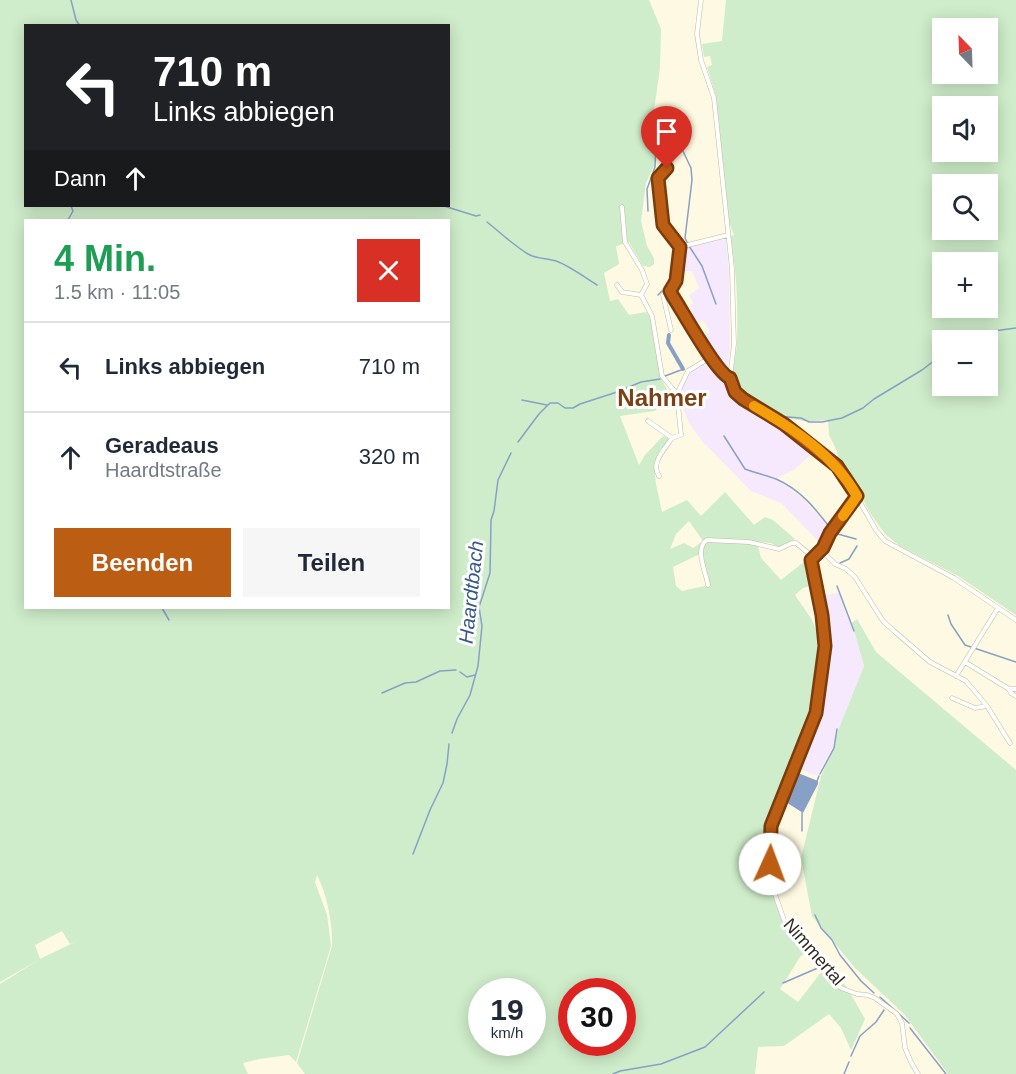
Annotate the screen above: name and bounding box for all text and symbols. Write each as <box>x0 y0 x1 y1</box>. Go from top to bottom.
north arrow <box>932 18 998 84</box>
map controls <box>932 18 998 396</box>
icon: left <box>54 48 132 126</box>
text: 710 m <box>153 48 272 95</box>
button: sound <box>932 96 998 162</box>
text: Links abbiegen <box>153 97 335 127</box>
pin <box>641 106 692 168</box>
icon: arrive <box>650 115 683 148</box>
icon: ahead <box>119 162 152 195</box>
text: Dann <box>54 166 107 191</box>
button: search <box>932 174 998 240</box>
text: 4 Min. <box>54 238 156 279</box>
button: close <box>357 239 420 302</box>
button: + <box>932 252 998 318</box>
text: 1.5 km · 11:05 <box>54 281 180 303</box>
button: − <box>932 330 998 396</box>
icon: left <box>54 351 87 384</box>
text: Links abbiegen <box>105 354 265 379</box>
text: 710 m <box>359 354 420 379</box>
district label: Nahmer <box>617 384 707 411</box>
text: Geradeaus <box>105 433 219 458</box>
icon: ahead <box>54 441 87 474</box>
text: 320 m <box>359 444 420 469</box>
text: Haardtstraße <box>105 459 222 481</box>
button: Beenden <box>54 528 231 597</box>
button: Teilen <box>243 528 420 597</box>
water label: Haardtbach <box>455 539 487 645</box>
position arrow <box>738 832 802 896</box>
street label: Nimmertal <box>780 914 848 990</box>
speed limit sign: 30 <box>558 978 636 1056</box>
text: 19 <box>490 993 524 1026</box>
text: km/h <box>491 1024 523 1041</box>

